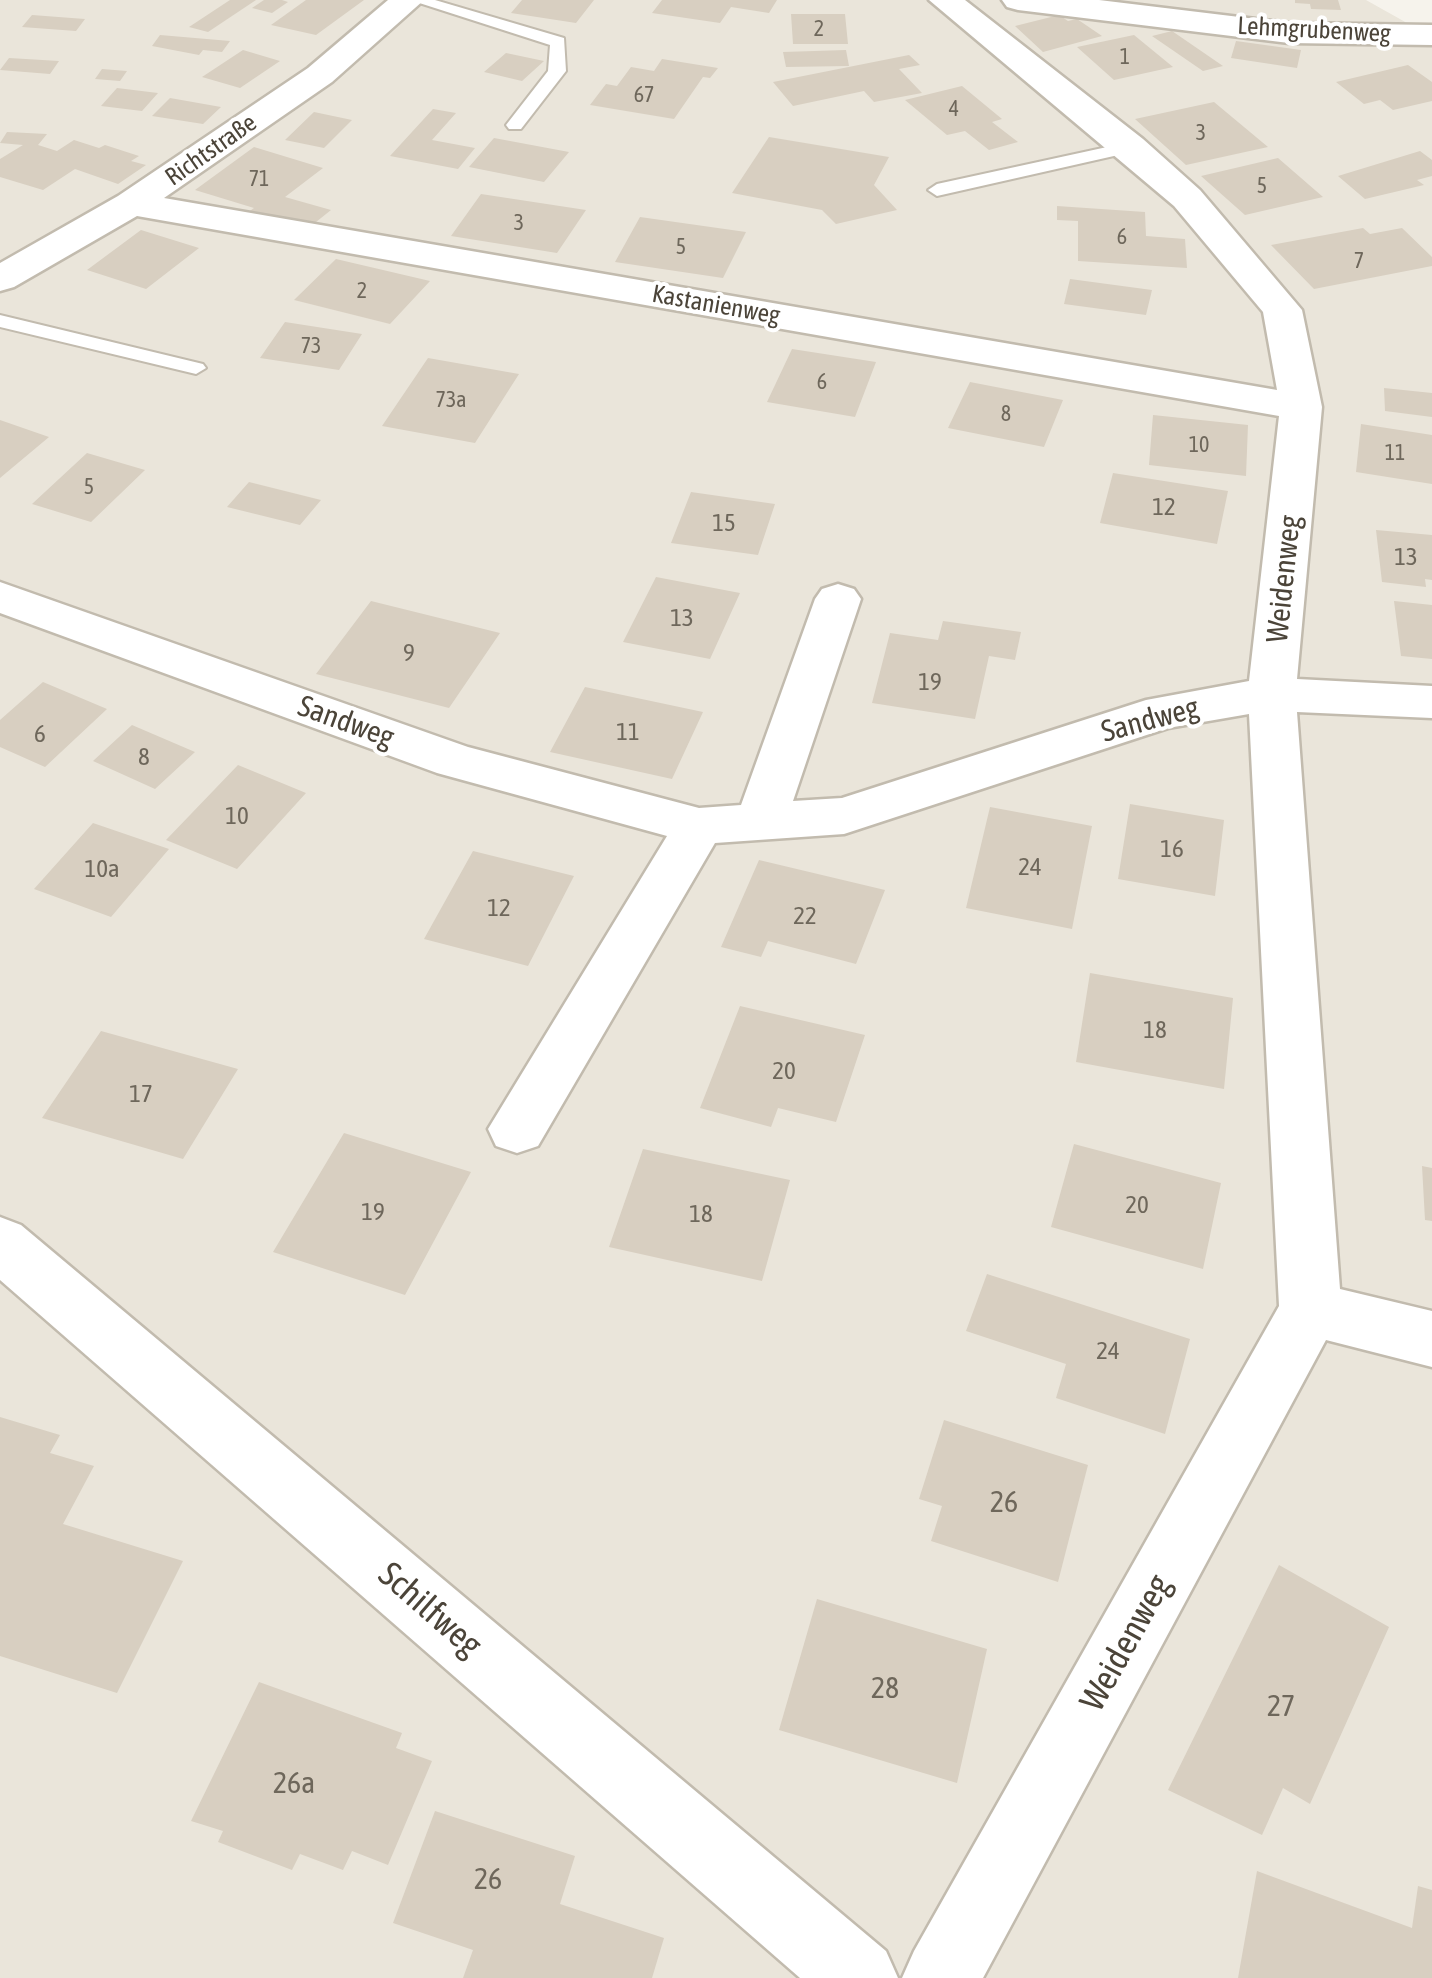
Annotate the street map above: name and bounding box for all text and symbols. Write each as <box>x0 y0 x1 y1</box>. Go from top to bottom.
street label: Lehmgrubenweg <box>1237 11 1391 49</box>
house number: 2 <box>814 16 824 42</box>
house number: 1 <box>1120 44 1130 70</box>
house number: 67 <box>634 82 654 108</box>
house number: 4 <box>949 96 959 122</box>
street label: Richtstraße <box>160 108 262 192</box>
house number: 3 <box>1196 120 1206 146</box>
house number: 71 <box>249 166 269 192</box>
house number: 5 <box>1257 173 1267 199</box>
house number: 3 <box>514 210 524 236</box>
house number: 6 <box>1117 224 1127 250</box>
house number: 5 <box>676 234 686 260</box>
house number: 7 <box>1354 248 1364 274</box>
house number: 2 <box>357 278 367 304</box>
street label: Kastanienweg <box>650 279 782 331</box>
house number: 73 <box>301 333 321 359</box>
house number: 6 <box>817 369 827 395</box>
house number: 73a <box>436 387 466 413</box>
house number: 8 <box>1001 401 1011 427</box>
house number: 10 <box>1189 432 1209 458</box>
house number: 11 <box>1385 440 1405 466</box>
house number: 5 <box>84 474 94 500</box>
house number: 12 <box>1152 492 1176 522</box>
house number: 15 <box>712 508 736 538</box>
street label: Weidenweg <box>1259 514 1309 644</box>
house number: 13 <box>1394 542 1418 572</box>
house number: 13 <box>670 603 694 633</box>
house number: 9 <box>403 638 415 668</box>
house number: 19 <box>918 667 942 697</box>
street label: Sandweg <box>293 688 399 756</box>
street label: Sandweg <box>1097 690 1203 750</box>
house number: 11 <box>616 717 640 747</box>
house number: 6 <box>34 719 46 749</box>
house number: 8 <box>138 742 150 772</box>
house number: 10 <box>225 801 249 831</box>
house number: 16 <box>1160 834 1184 864</box>
house number: 24 <box>1018 852 1042 882</box>
house number: 10a <box>84 854 120 884</box>
house number: 12 <box>487 893 511 923</box>
house number: 22 <box>793 901 817 931</box>
house number: 18 <box>1143 1015 1167 1045</box>
house number: 20 <box>772 1056 796 1086</box>
house number: 17 <box>129 1079 153 1109</box>
house number: 20 <box>1125 1190 1149 1220</box>
house number: 19 <box>361 1197 385 1227</box>
house number: 18 <box>689 1199 713 1229</box>
house number: 24 <box>1096 1336 1120 1366</box>
house number: 26 <box>990 1485 1018 1521</box>
street label: Schilfweg <box>370 1554 490 1666</box>
street label: Weidenweg <box>1071 1568 1181 1718</box>
house number: 28 <box>871 1671 899 1707</box>
house number: 27 <box>1267 1689 1295 1725</box>
house number: 26a <box>273 1766 315 1802</box>
house number: 26 <box>474 1862 502 1898</box>

